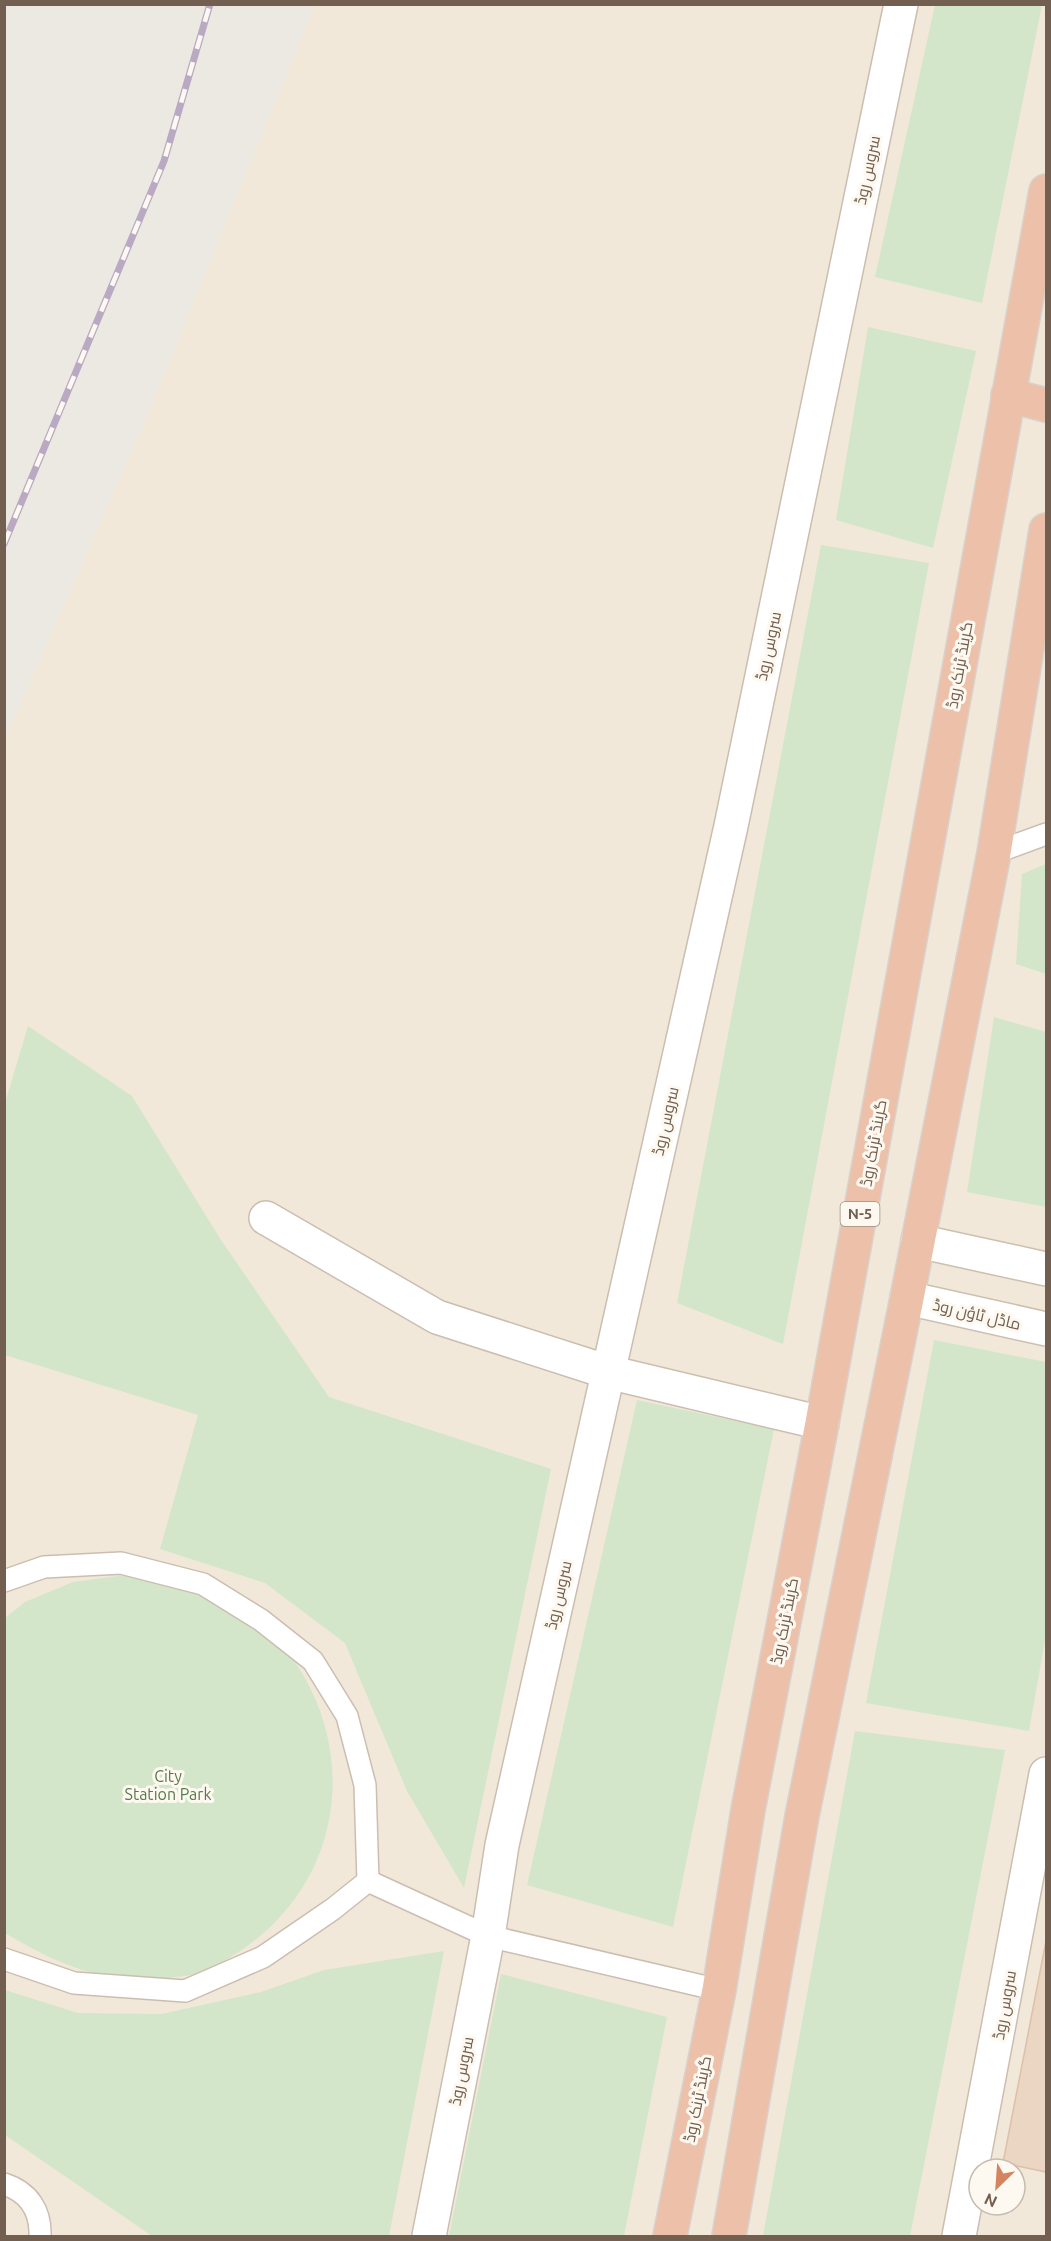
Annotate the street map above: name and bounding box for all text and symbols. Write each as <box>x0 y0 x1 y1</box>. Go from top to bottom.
street label: سروس روڈ <box>851 134 885 207</box>
street label: سروس روڈ <box>752 610 786 683</box>
street label: گرینڈ ٹرنک روڈ <box>943 620 976 710</box>
street label: سروس روڈ <box>648 1085 684 1158</box>
street label: گرینڈ ٹرنک روڈ <box>857 1098 890 1188</box>
road number: N-5 <box>840 1202 880 1226</box>
street label: ماڈل ٹاؤن روڈ <box>931 1295 1023 1335</box>
street label: سروس روڈ <box>541 1559 577 1632</box>
street label: گرینڈ ٹرنک روڈ <box>767 1576 802 1666</box>
park label: City Station Park <box>125 1767 212 1803</box>
street label: سروس روڈ <box>989 1969 1021 2041</box>
street label: سروس روڈ <box>445 2035 478 2108</box>
street label: گرینڈ ٹرنک روڈ <box>680 2054 715 2144</box>
north arrow <box>967 2157 1027 2217</box>
text: N <box>981 2190 1000 2211</box>

